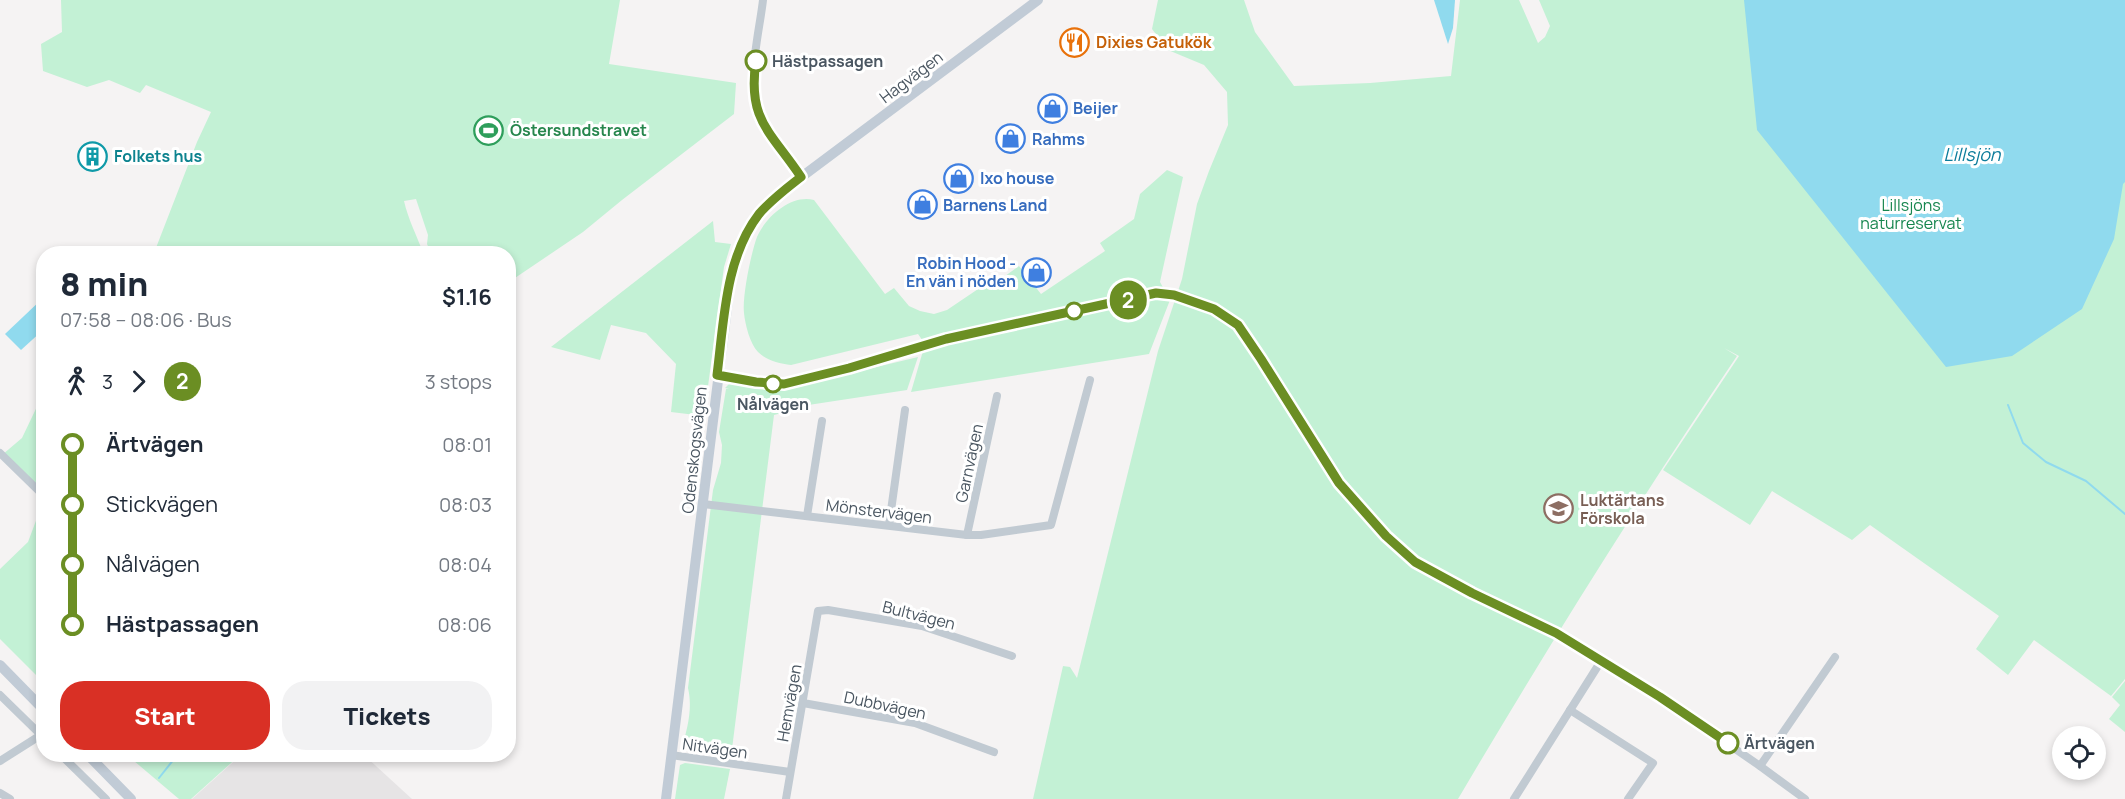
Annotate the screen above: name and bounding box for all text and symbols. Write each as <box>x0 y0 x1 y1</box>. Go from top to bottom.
restaurant icon: Dixies Gatukök <box>1059 26 1091 58</box>
place label: Dixies Gatukök <box>1096 31 1212 53</box>
street label: Hagvägen <box>875 46 947 108</box>
marker: Hästpassagen <box>745 50 767 72</box>
place label: Hästpassagen <box>772 50 883 72</box>
shop icon: Beijer <box>1036 92 1068 124</box>
place label: Beijer <box>1073 97 1118 119</box>
sports icon: Östersundstravet <box>473 114 505 146</box>
place label: Östersundstravet <box>510 119 647 141</box>
shop icon: Rahms <box>995 123 1027 155</box>
place label: Rahms <box>1032 128 1085 150</box>
building icon: Folkets hus <box>77 140 109 172</box>
water label: Lillsjön <box>1943 142 2002 166</box>
place label: Folkets hus <box>114 145 202 167</box>
shop icon: Ixo house <box>943 162 975 194</box>
place label: Ixo house <box>980 167 1055 189</box>
shop icon: Barnens Land <box>906 189 938 221</box>
place label: Barnens Land <box>943 194 1047 216</box>
park label: Lillsjöns naturreservat <box>1860 194 1962 234</box>
place label: Robin Hood - En vän i nöden <box>906 252 1016 292</box>
shop icon: Robin Hood - En vän i nöden <box>1021 256 1053 288</box>
text: 8 min <box>60 261 148 306</box>
line badge: 2 <box>1108 280 1148 320</box>
text: $1.16 <box>442 282 492 312</box>
text: 2 <box>1122 286 1134 314</box>
unlabelled marker <box>1065 302 1083 320</box>
text: 07:58 – 08:06 · Bus <box>60 306 232 333</box>
icon: walk <box>60 365 93 398</box>
icon: forward <box>122 365 155 398</box>
text: 2 <box>176 367 189 395</box>
text: 3 <box>102 368 113 395</box>
text: 3 stops <box>425 368 492 395</box>
marker: Nålvägen <box>764 375 782 393</box>
street label: Odenskogsvägen <box>676 385 712 515</box>
place label: Nålvägen <box>737 393 809 415</box>
street label: Garnvägen <box>950 422 988 504</box>
text: Ärtvägen <box>106 429 203 459</box>
text: 08:01 <box>442 431 492 458</box>
text: Stickvägen <box>106 489 218 519</box>
place label: Luktärtans Förskola <box>1580 489 1665 529</box>
text: 08:03 <box>439 491 492 518</box>
school or university icon: Luktärtans Förskola <box>1543 493 1575 525</box>
street label: Mönstervägen <box>825 494 933 528</box>
text: Nålvägen <box>106 549 200 579</box>
text: 08:04 <box>438 551 492 578</box>
street label: Bultvägen <box>880 595 958 635</box>
text: Hästpassagen <box>106 609 259 639</box>
text: 08:06 <box>438 611 492 638</box>
street label: Hemvägen <box>771 663 807 743</box>
button: Start <box>60 681 270 750</box>
button: Tickets <box>282 681 492 750</box>
street label: Dubbvägen <box>842 686 928 724</box>
map controls <box>2052 726 2106 780</box>
button: locate <box>2052 726 2106 780</box>
marker: Ärtvägen <box>1717 732 1739 754</box>
place label: Ärtvägen <box>1744 732 1815 754</box>
street label: Nitvägen <box>681 733 749 763</box>

